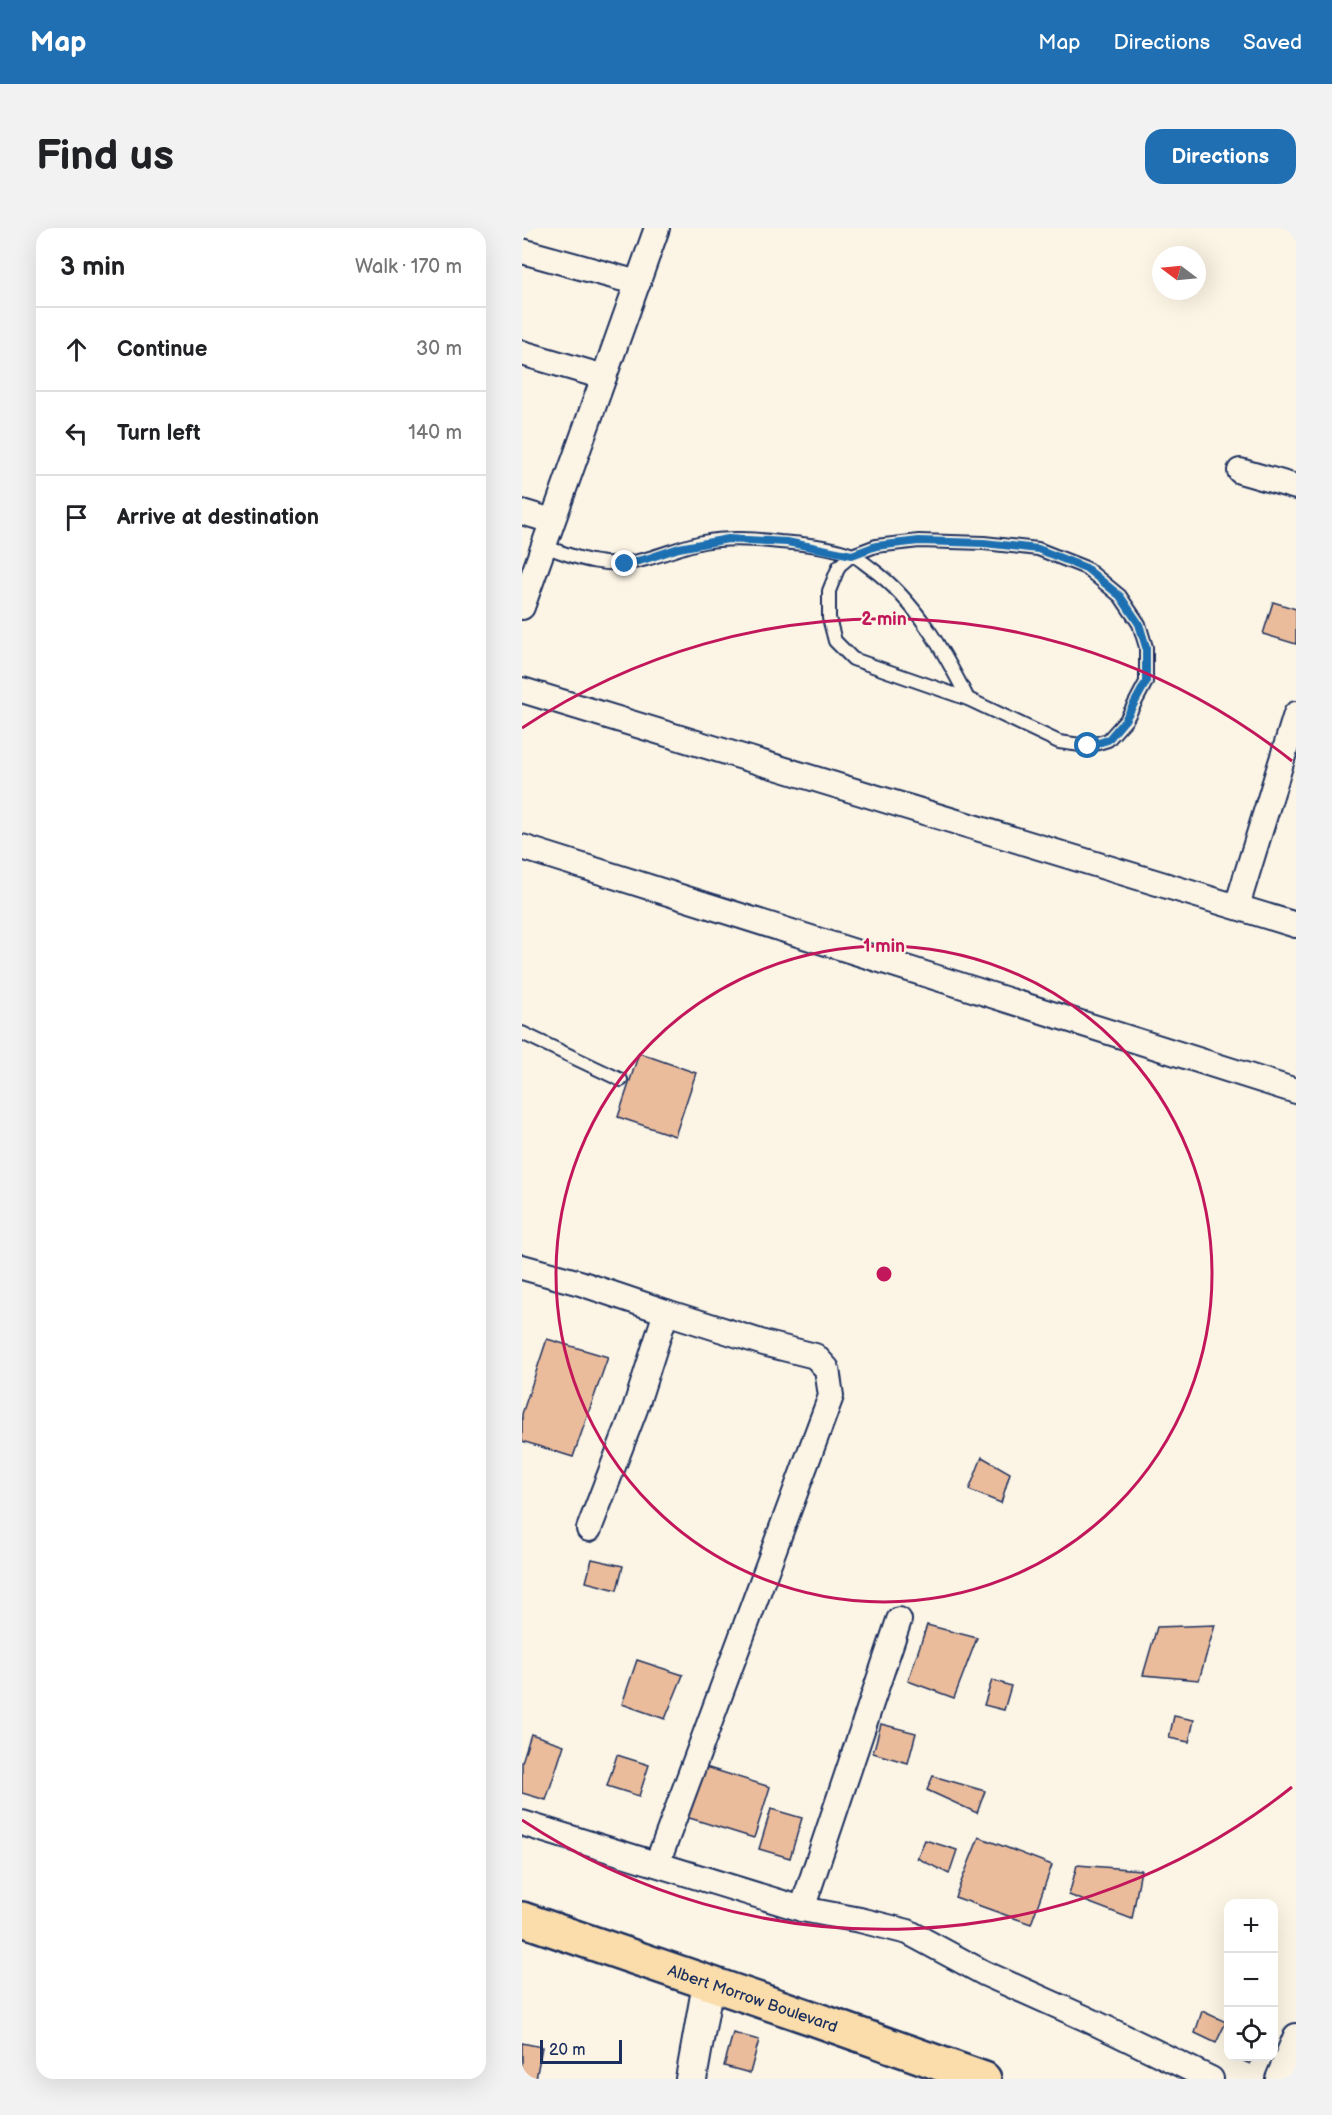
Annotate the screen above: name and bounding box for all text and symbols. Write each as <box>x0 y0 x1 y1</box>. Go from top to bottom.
text: Map <box>30 26 86 59</box>
text: Map <box>1038 30 1081 55</box>
text: Directions <box>1114 30 1210 55</box>
text: Saved <box>1243 30 1302 55</box>
button: Directions <box>1145 129 1296 184</box>
text: Find us <box>36 131 174 182</box>
north arrow <box>1152 246 1206 300</box>
text: 3 min <box>60 252 125 283</box>
text: Walk · 170 m <box>355 255 462 279</box>
icon: ahead <box>60 333 93 366</box>
text: Continue <box>117 336 207 363</box>
text: 30 m <box>416 337 462 361</box>
icon: left <box>60 417 93 450</box>
text: Turn left <box>117 420 201 447</box>
text: 140 m <box>408 421 462 445</box>
icon: arrive <box>60 501 93 534</box>
text: Arrive at destination <box>117 504 319 531</box>
route end <box>611 550 637 576</box>
text: 2 min <box>861 609 907 630</box>
route start <box>1074 732 1100 758</box>
text: 1 min <box>863 936 905 957</box>
centre of rings <box>874 1264 894 1284</box>
map controls <box>1224 1899 1278 2061</box>
button: + <box>1224 1899 1278 1953</box>
button: − <box>1224 1953 1278 2007</box>
street label: Albert Morrow Boulevard <box>665 1961 840 2037</box>
button: locate <box>1224 2007 1278 2061</box>
scale bar <box>540 2037 622 2064</box>
text: 20 m <box>549 2041 585 2060</box>

